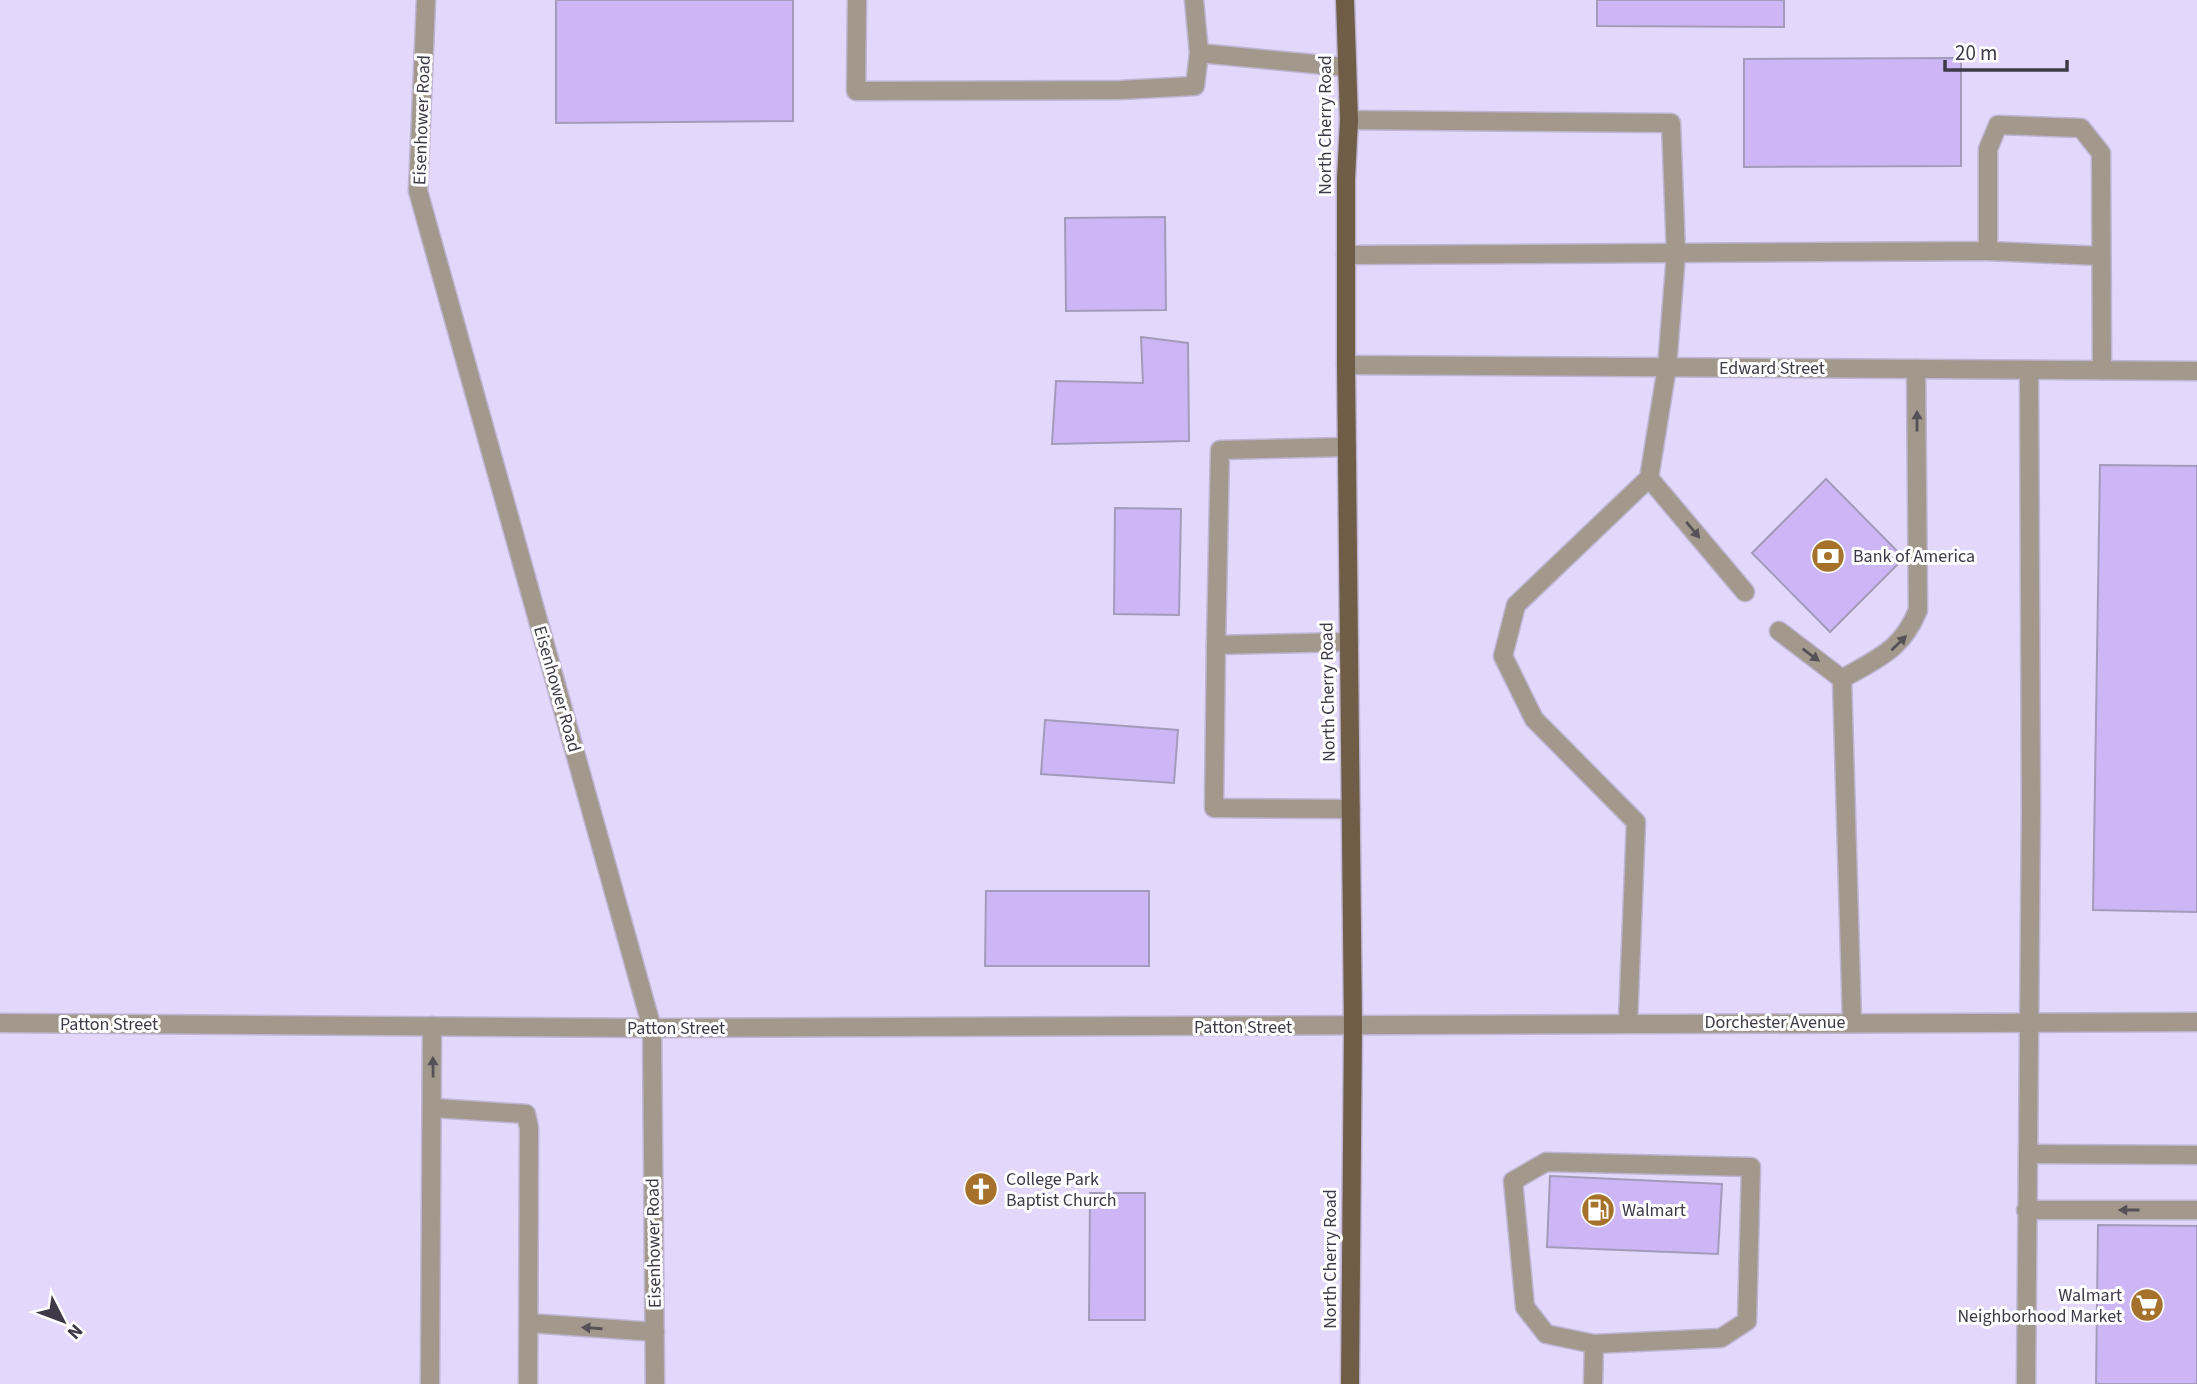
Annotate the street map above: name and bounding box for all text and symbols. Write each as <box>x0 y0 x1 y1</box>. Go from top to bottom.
scale bar <box>1945 28 2068 72</box>
text: 20 m <box>1955 38 1997 68</box>
street label: Eisenhower Road <box>407 55 437 185</box>
street label: North Cherry Road <box>1313 55 1338 195</box>
street label: Edward Street <box>1719 356 1825 381</box>
one-way arrow <box>1911 410 1923 432</box>
one-way arrow <box>1685 521 1701 539</box>
bank icon: Bank of America <box>1809 537 1847 575</box>
place label: Bank of America <box>1853 544 1975 569</box>
street label: North Cherry Road <box>1314 622 1342 762</box>
street label: Eisenhower Road <box>527 623 587 755</box>
one-way arrow <box>1890 635 1907 651</box>
one-way arrow <box>1801 648 1820 662</box>
street label: Dorchester Avenue <box>1704 1010 1846 1035</box>
street label: Patton Street <box>60 1012 158 1037</box>
street label: Patton Street <box>1194 1015 1292 1040</box>
street label: Patton Street <box>627 1016 725 1041</box>
one-way arrow <box>427 1056 438 1078</box>
place label: College Park Baptist Church <box>1006 1167 1117 1213</box>
church icon: College Park Baptist Church <box>962 1170 1000 1208</box>
street label: Eisenhower Road <box>640 1178 668 1308</box>
street label: North Cherry Road <box>1318 1189 1343 1329</box>
fuel station icon: Walmart <box>1579 1191 1617 1229</box>
place label: Walmart <box>1622 1198 1686 1223</box>
one-way arrow <box>2118 1204 2140 1216</box>
place label: Walmart Neighborhood Market <box>1957 1283 2122 1329</box>
north arrow <box>28 1286 98 1356</box>
supermarket icon: Walmart Neighborhood Market <box>2128 1286 2166 1324</box>
text: N <box>60 1318 89 1345</box>
one-way arrow <box>581 1322 603 1333</box>

